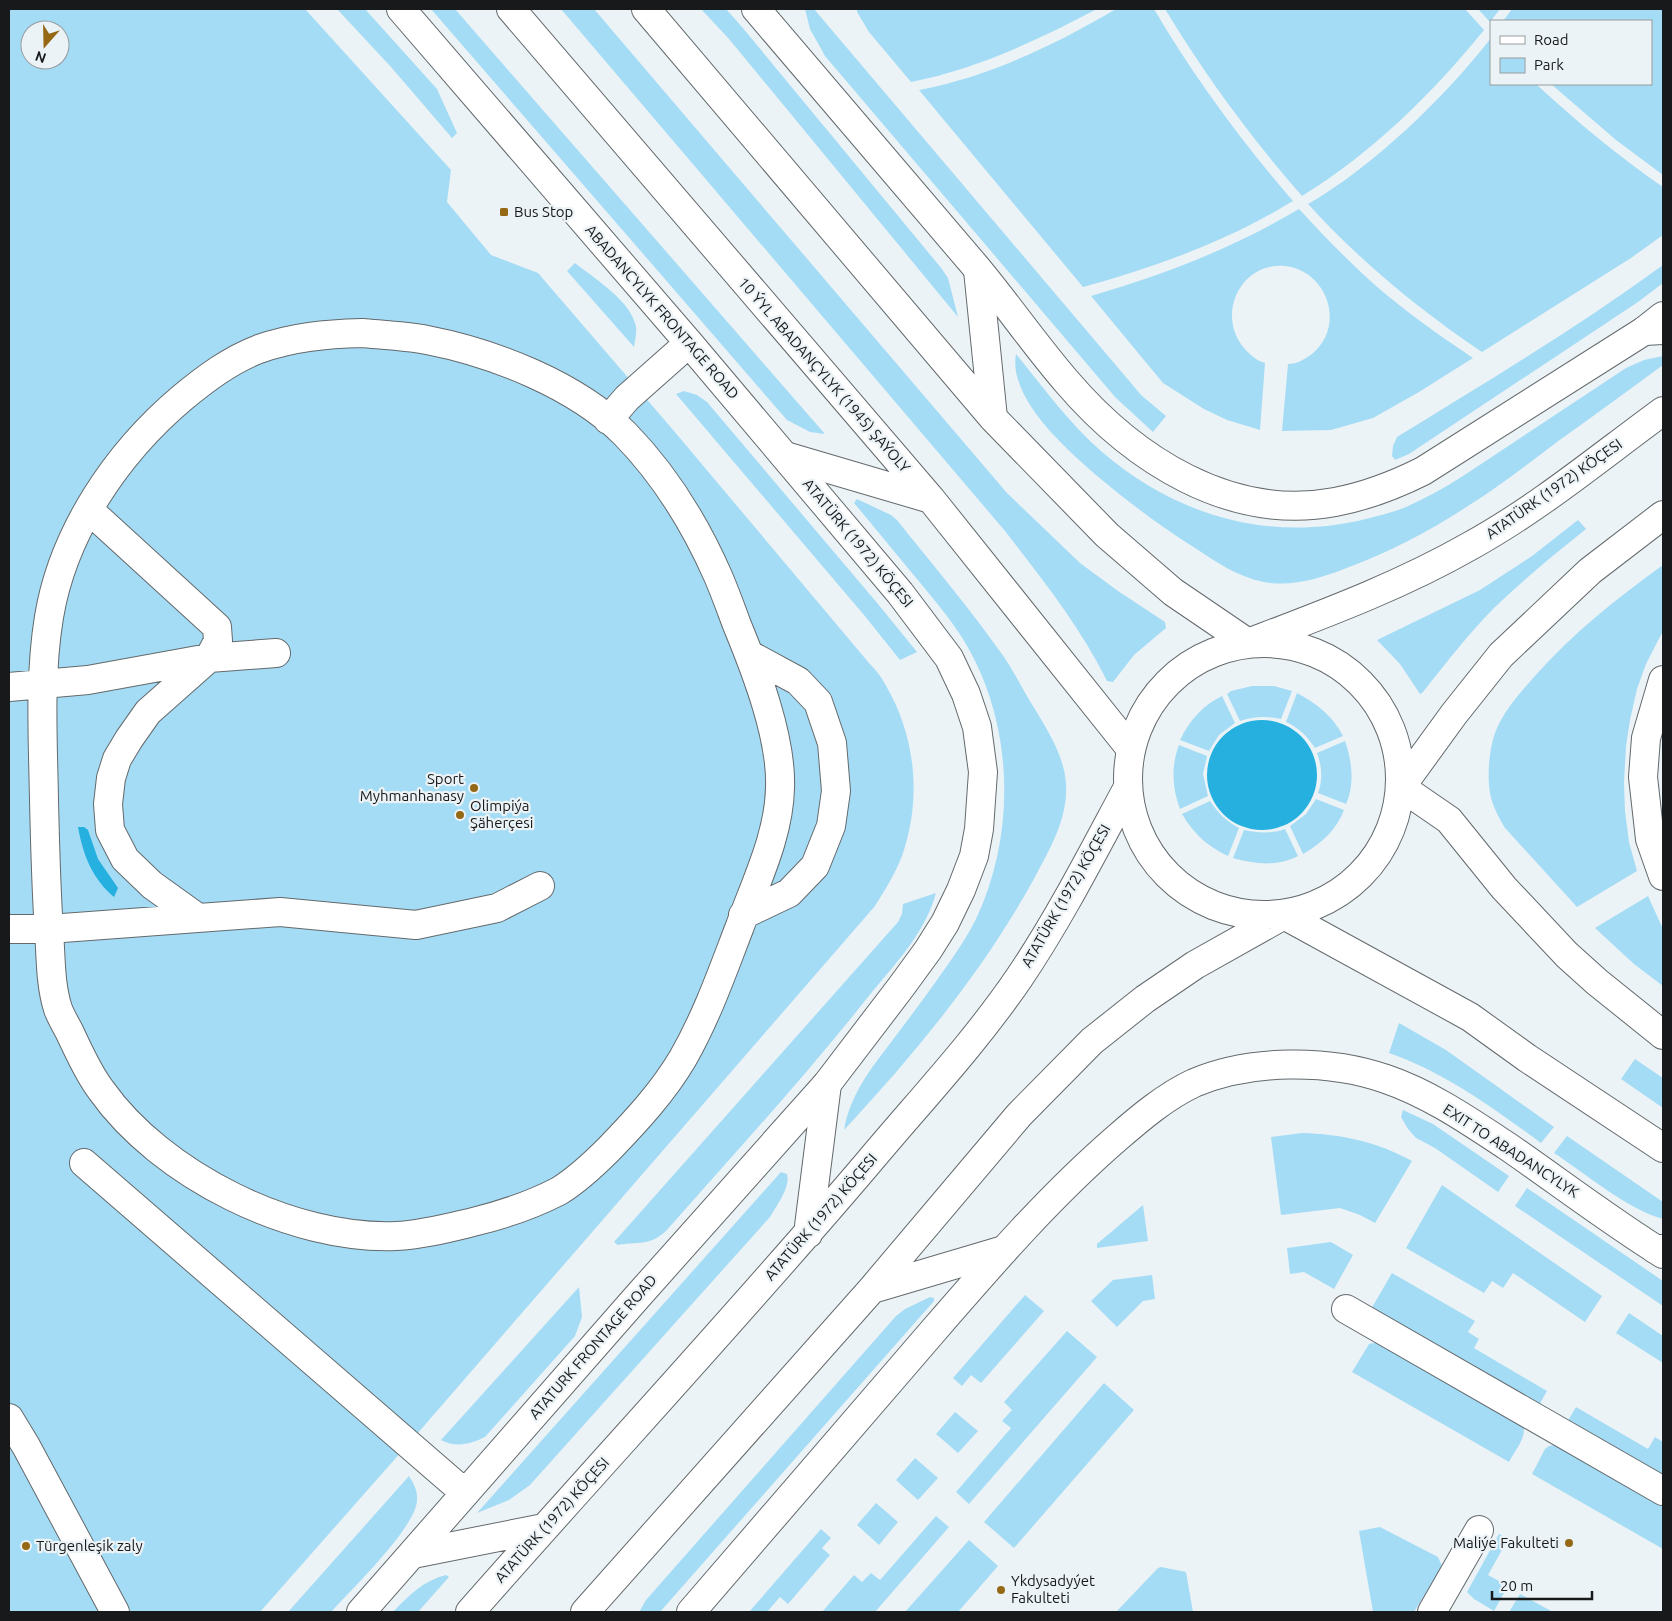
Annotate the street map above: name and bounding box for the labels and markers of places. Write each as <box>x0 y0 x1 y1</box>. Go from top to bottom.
place label: Bus Stop <box>514 203 573 220</box>
marker: Bus Stop <box>498 206 510 218</box>
place label: Sport Myhmanhanasy <box>360 770 464 804</box>
marker: Sport Myhmanhanasy <box>468 782 480 794</box>
place label: Olimpiýa Şäherçesi <box>470 797 533 831</box>
marker: Olimpiýa Şäherçesi <box>454 809 466 821</box>
place label: Maliýe Fakulteti <box>1453 1534 1559 1551</box>
place label: Türgenleşik zaly <box>36 1537 143 1554</box>
marker: Maliýe Fakulteti <box>1563 1537 1575 1549</box>
marker: Türgenleşik zaly <box>20 1540 32 1552</box>
place label: Ykdysadyýet Fakulteti <box>1011 1572 1095 1606</box>
marker: Ykdysadyýet Fakulteti <box>995 1584 1007 1596</box>

